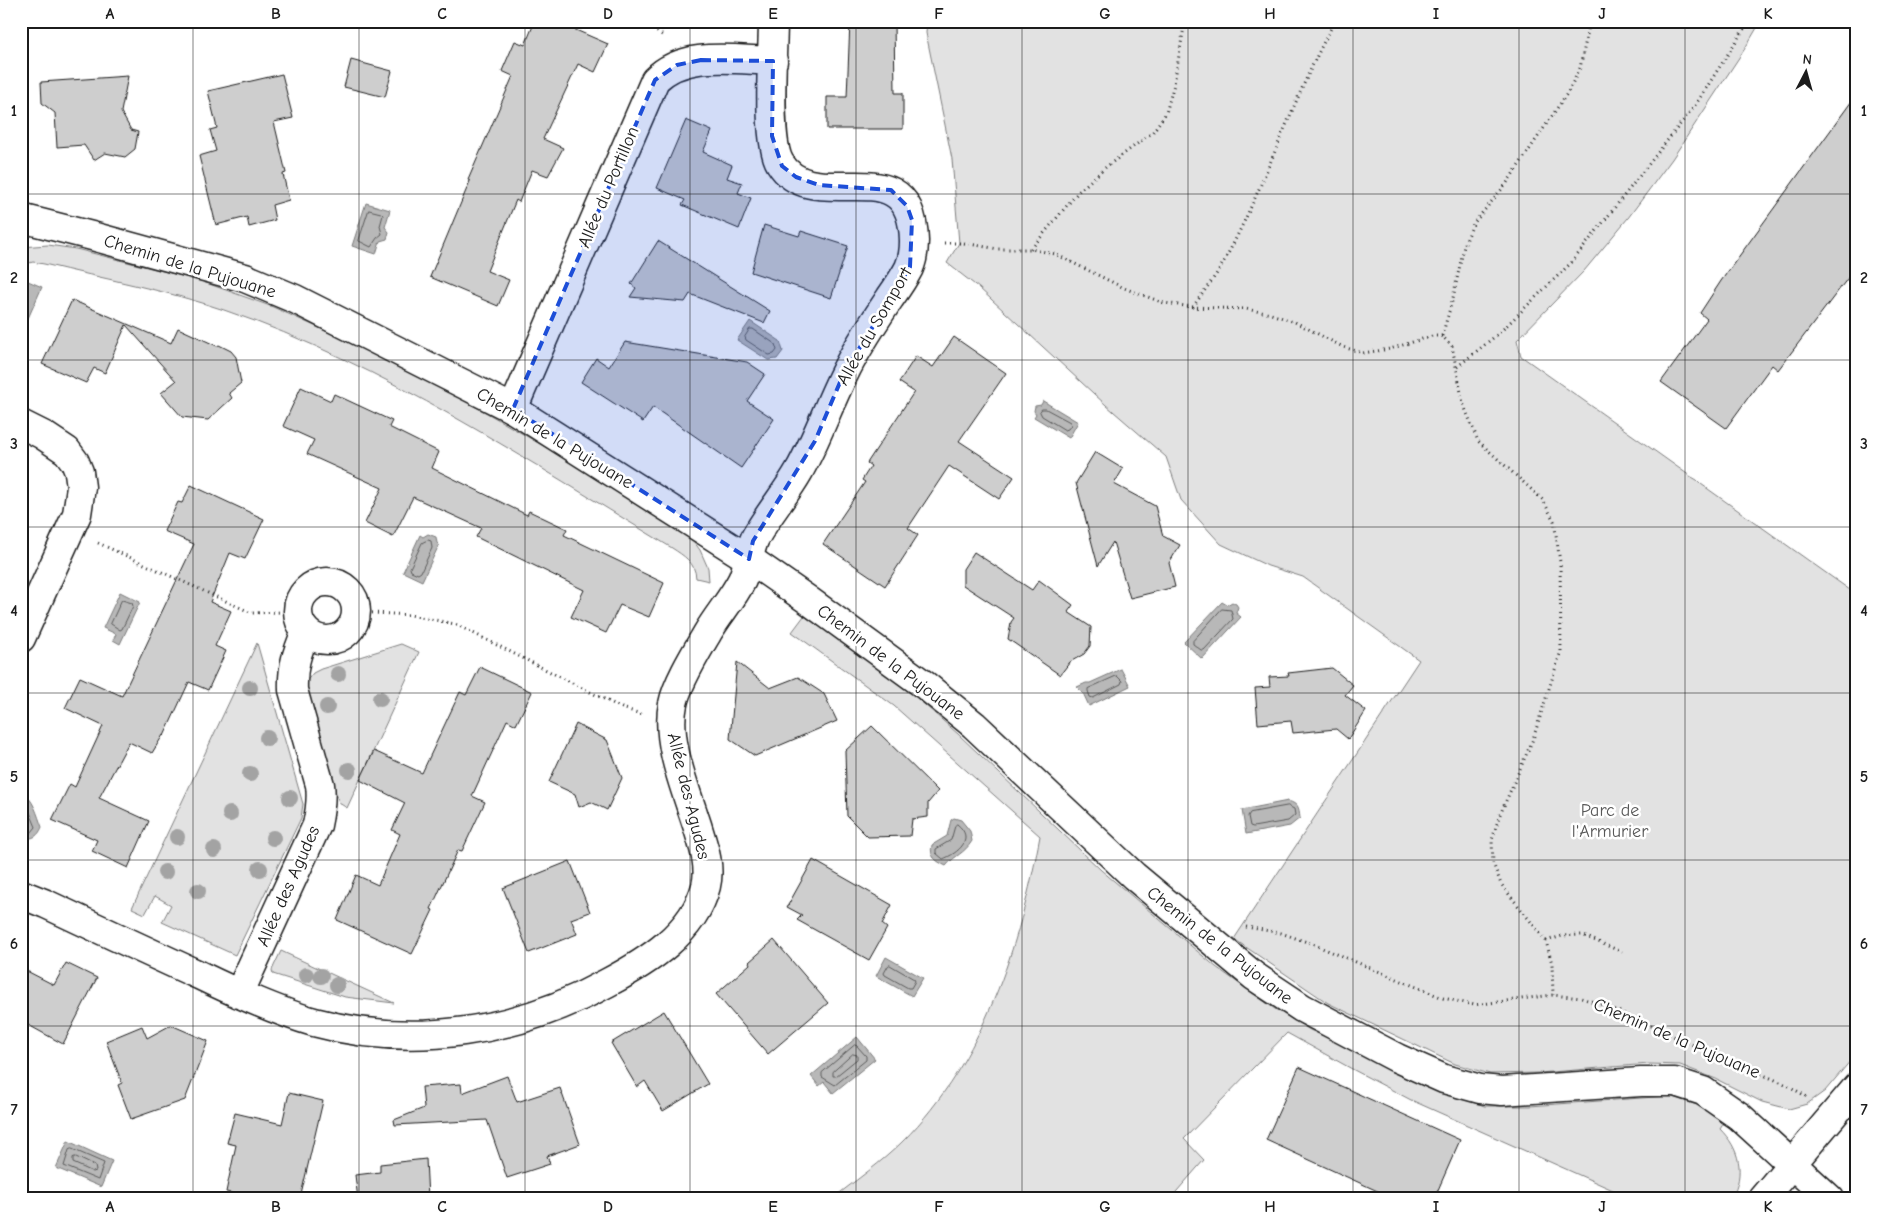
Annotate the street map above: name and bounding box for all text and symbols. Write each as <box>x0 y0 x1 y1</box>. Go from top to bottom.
text: A <box>106 5 115 23</box>
text: B <box>271 5 281 23</box>
text: C <box>437 5 447 23</box>
text: D <box>603 5 613 23</box>
text: E <box>768 5 778 23</box>
text: F <box>934 5 944 23</box>
text: G <box>1099 5 1111 23</box>
text: H <box>1264 5 1276 23</box>
text: I <box>1433 5 1439 23</box>
text: J <box>1598 5 1606 23</box>
text: K <box>1763 5 1773 23</box>
north arrow <box>1780 48 1830 98</box>
text: N <box>1802 51 1813 68</box>
text: 1 <box>11 102 17 120</box>
text: 1 <box>1861 102 1867 120</box>
street label: Allée du Portillon <box>573 123 643 251</box>
street label: Chemin de la Pujouane <box>101 230 279 303</box>
street label: Allée du Somport <box>832 263 917 389</box>
text: 2 <box>10 269 18 287</box>
text: 2 <box>1860 269 1868 287</box>
street label: Chemin de la Pujouane <box>473 383 637 494</box>
text: 3 <box>10 435 18 453</box>
text: 3 <box>1860 435 1868 453</box>
street label: Chemin de la Pujouane <box>813 600 968 725</box>
text: 4 <box>10 602 18 620</box>
text: 4 <box>1860 602 1868 620</box>
street label: Allée des Agudes <box>663 731 714 862</box>
text: 5 <box>10 768 18 786</box>
text: 5 <box>1860 768 1868 786</box>
park label: Parc de l'Armurier <box>1572 800 1649 842</box>
street label: Allée des Agudes <box>252 823 324 950</box>
street label: Chemin de la Pujouane <box>1143 882 1297 1009</box>
text: 6 <box>10 935 18 953</box>
text: 6 <box>1860 935 1868 953</box>
street label: Chemin de la Pujouane <box>1590 994 1763 1083</box>
text: 7 <box>10 1101 18 1119</box>
text: 7 <box>1860 1101 1868 1119</box>
text: A <box>106 1198 115 1216</box>
text: B <box>271 1198 281 1216</box>
text: C <box>437 1198 447 1216</box>
text: D <box>603 1198 613 1216</box>
text: E <box>768 1198 778 1216</box>
text: F <box>934 1198 944 1216</box>
text: G <box>1099 1198 1111 1216</box>
text: H <box>1264 1198 1276 1216</box>
text: I <box>1433 1198 1439 1216</box>
text: J <box>1598 1198 1606 1216</box>
text: K <box>1763 1198 1773 1216</box>

